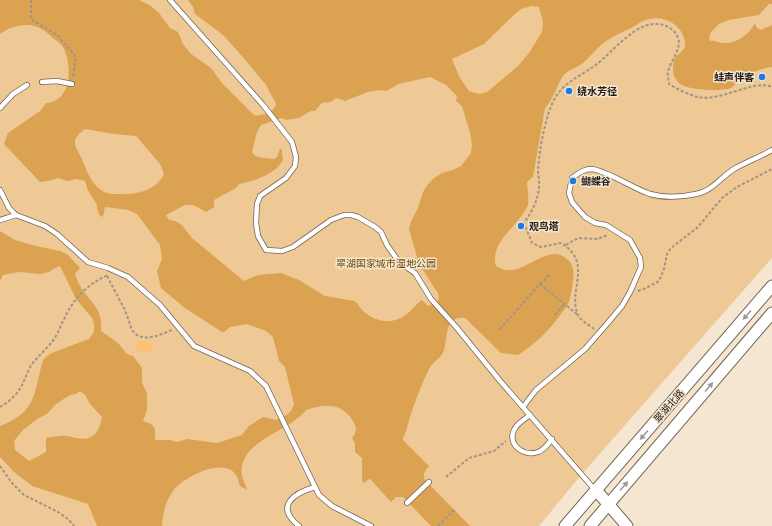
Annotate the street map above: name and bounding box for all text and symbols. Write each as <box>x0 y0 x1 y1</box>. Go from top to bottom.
place label: 蛙声伴客 <box>714 71 755 84</box>
marker: 蛙声伴客 <box>757 72 767 82</box>
place label: 绕水芳径 <box>577 85 617 98</box>
marker: 绕水芳径 <box>564 86 574 96</box>
place label: 蝴蝶谷 <box>581 175 611 188</box>
marker: 蝴蝶谷 <box>568 176 578 186</box>
place label: 观鸟塔 <box>529 220 559 233</box>
marker: 观鸟塔 <box>516 221 526 231</box>
park label: 翠湖国家城市湿地公园 <box>336 257 436 270</box>
one-way arrow <box>742 310 751 321</box>
one-way arrow <box>704 381 713 392</box>
street label: 翠湖北路 <box>651 387 687 425</box>
one-way arrow <box>639 430 648 441</box>
one-way arrow <box>620 481 629 491</box>

